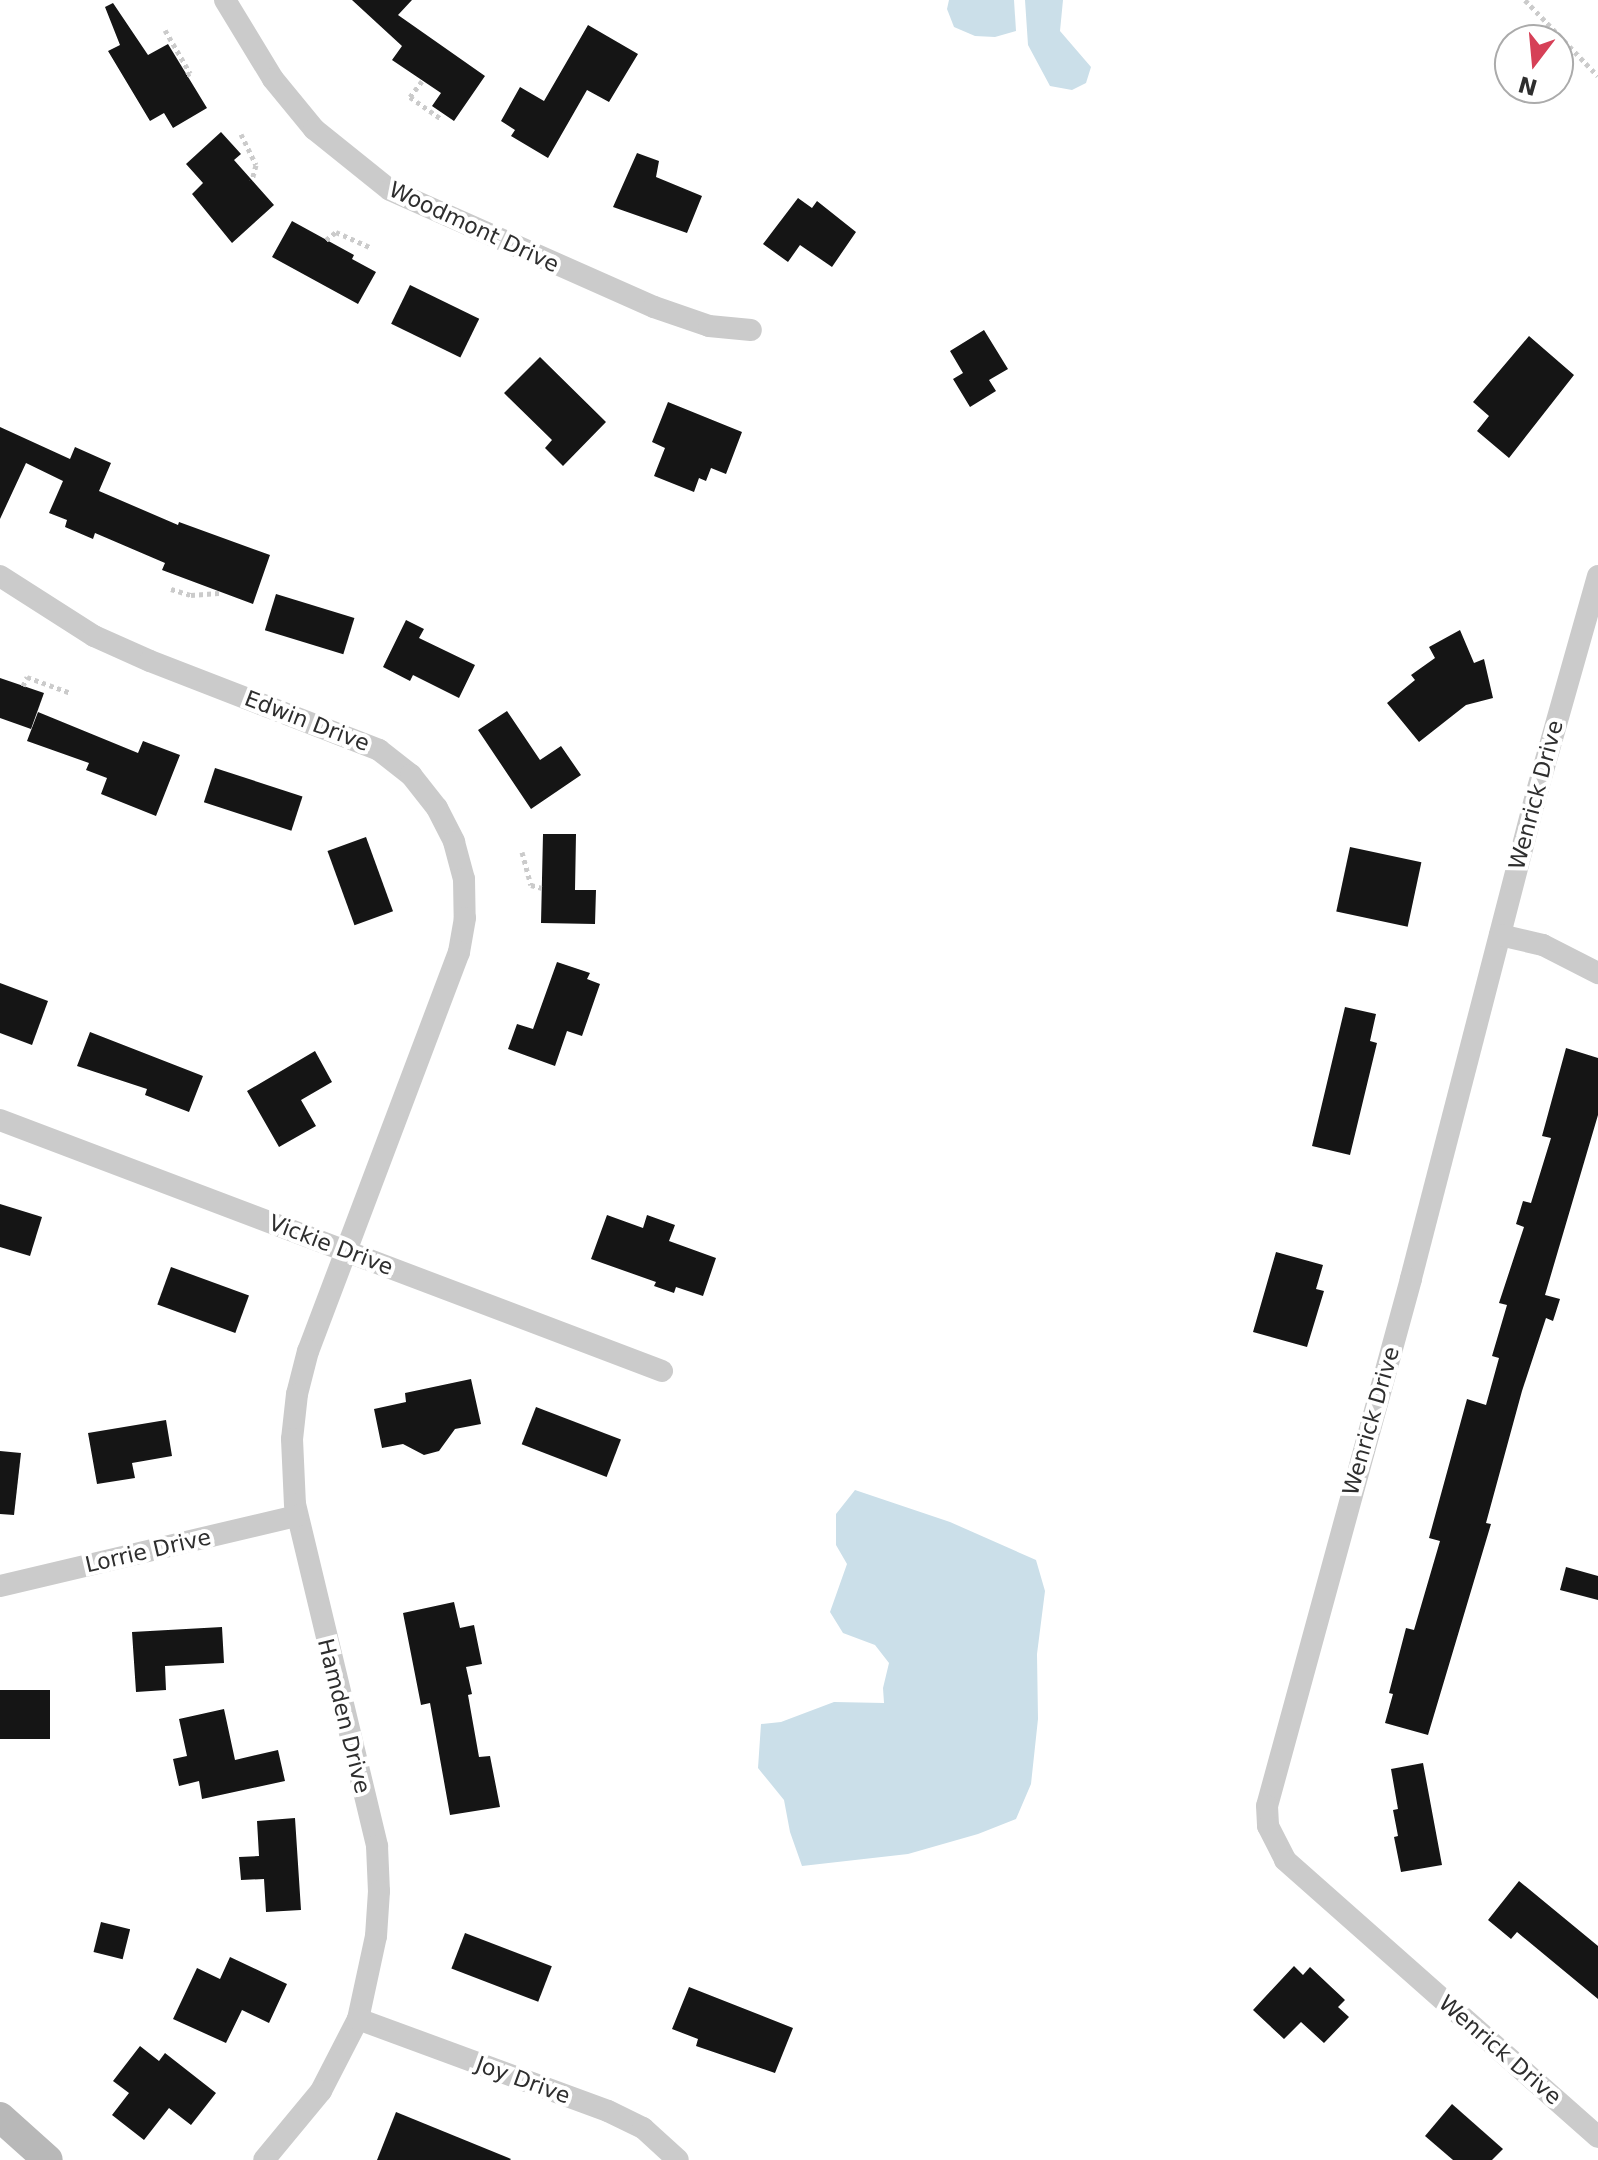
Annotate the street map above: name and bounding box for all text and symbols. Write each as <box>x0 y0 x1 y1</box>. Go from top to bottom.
north arrow <box>1494 24 1574 104</box>
text: N <box>1516 71 1540 100</box>
street label: Woodmont Drive <box>385 176 563 278</box>
street label: Edwin Drive <box>241 685 373 757</box>
street label: Wenrick Drive <box>1503 717 1569 873</box>
street label: Vickie Drive <box>265 1209 397 1281</box>
street label: Wenrick Drive <box>1337 1344 1405 1498</box>
street label: Lorrie Drive <box>83 1524 213 1578</box>
street label: Hamden Drive <box>312 1636 376 1796</box>
street label: Wenrick Drive <box>1433 1990 1567 2110</box>
street label: Joy Drive <box>472 2051 574 2109</box>

